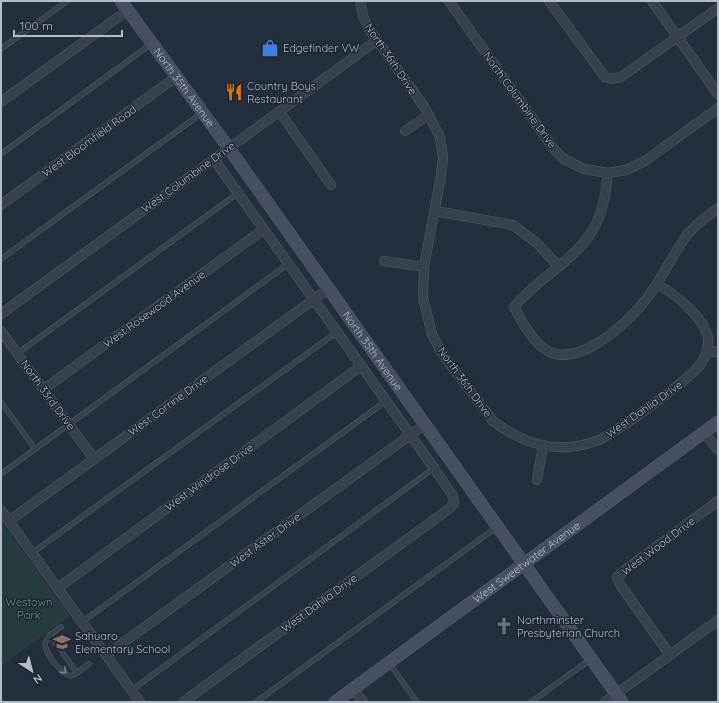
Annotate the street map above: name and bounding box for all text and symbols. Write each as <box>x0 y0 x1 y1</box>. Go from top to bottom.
scale bar <box>14 12 122 38</box>
text: 100 m <box>20 18 53 33</box>
street label: North 36th Drive <box>362 21 420 97</box>
shop icon: Edgefinder VW <box>260 38 280 58</box>
place label: Edgefinder VW <box>283 41 360 55</box>
street label: North 35th Avenue <box>151 45 218 129</box>
street label: North Columbine Drive <box>480 49 560 151</box>
place label: Country Boys Restaurant <box>247 79 316 106</box>
restaurant icon: Country Boys Restaurant <box>224 82 244 102</box>
street label: West Bloomfield Road <box>39 102 139 180</box>
street label: West Columbine Drive <box>138 138 238 216</box>
street label: West Rosewood Avenue <box>100 267 208 351</box>
street label: North 35th Avenue <box>340 308 406 393</box>
street label: North 36th Drive <box>435 344 495 420</box>
street label: North 33rd Drive <box>18 357 78 433</box>
street label: West Corrine Drive <box>125 371 211 439</box>
street label: West Dahlia Drive <box>603 377 685 441</box>
street label: West Windrose Drive <box>162 440 256 514</box>
street label: West Aster Drive <box>227 510 303 570</box>
street label: West Wood Drive <box>618 514 698 578</box>
street label: West Sweetwater Avenue <box>470 518 583 606</box>
street label: West Dahlia Drive <box>278 571 360 635</box>
park label: Westown Park <box>6 595 52 622</box>
place label: Northminster Presbyterian Church <box>517 613 620 640</box>
church icon: Northminster Presbyterian Church <box>494 616 514 636</box>
place label: Sahuaro Elementary School <box>75 629 170 656</box>
school or university icon: Sahuaro Elementary School <box>52 632 72 652</box>
north arrow <box>12 651 52 691</box>
one-way arrow <box>59 666 66 673</box>
text: N <box>30 671 45 687</box>

